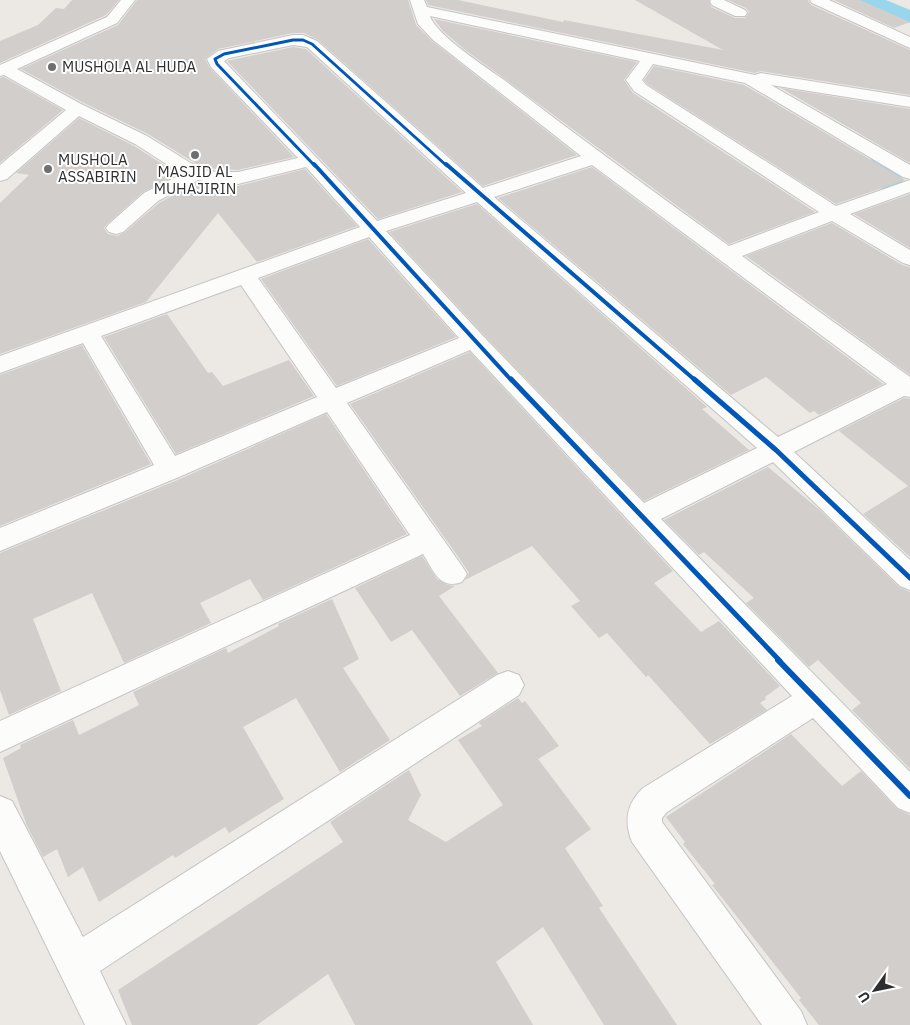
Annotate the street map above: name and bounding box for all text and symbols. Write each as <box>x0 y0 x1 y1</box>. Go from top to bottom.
place label: MUSHOLA AL HUDA <box>62 57 197 76</box>
marker: MUSHOLA AL HUDA <box>46 61 58 73</box>
marker: MASJID AL MUHAJIRIN <box>189 149 201 161</box>
place label: MUSHOLA ASSABIRIN <box>58 150 137 186</box>
place label: MASJID AL MUHAJIRIN <box>154 162 236 198</box>
marker: MUSHOLA ASSABIRIN <box>42 163 54 175</box>
north arrow <box>850 965 900 1015</box>
text: U <box>854 988 874 1006</box>

